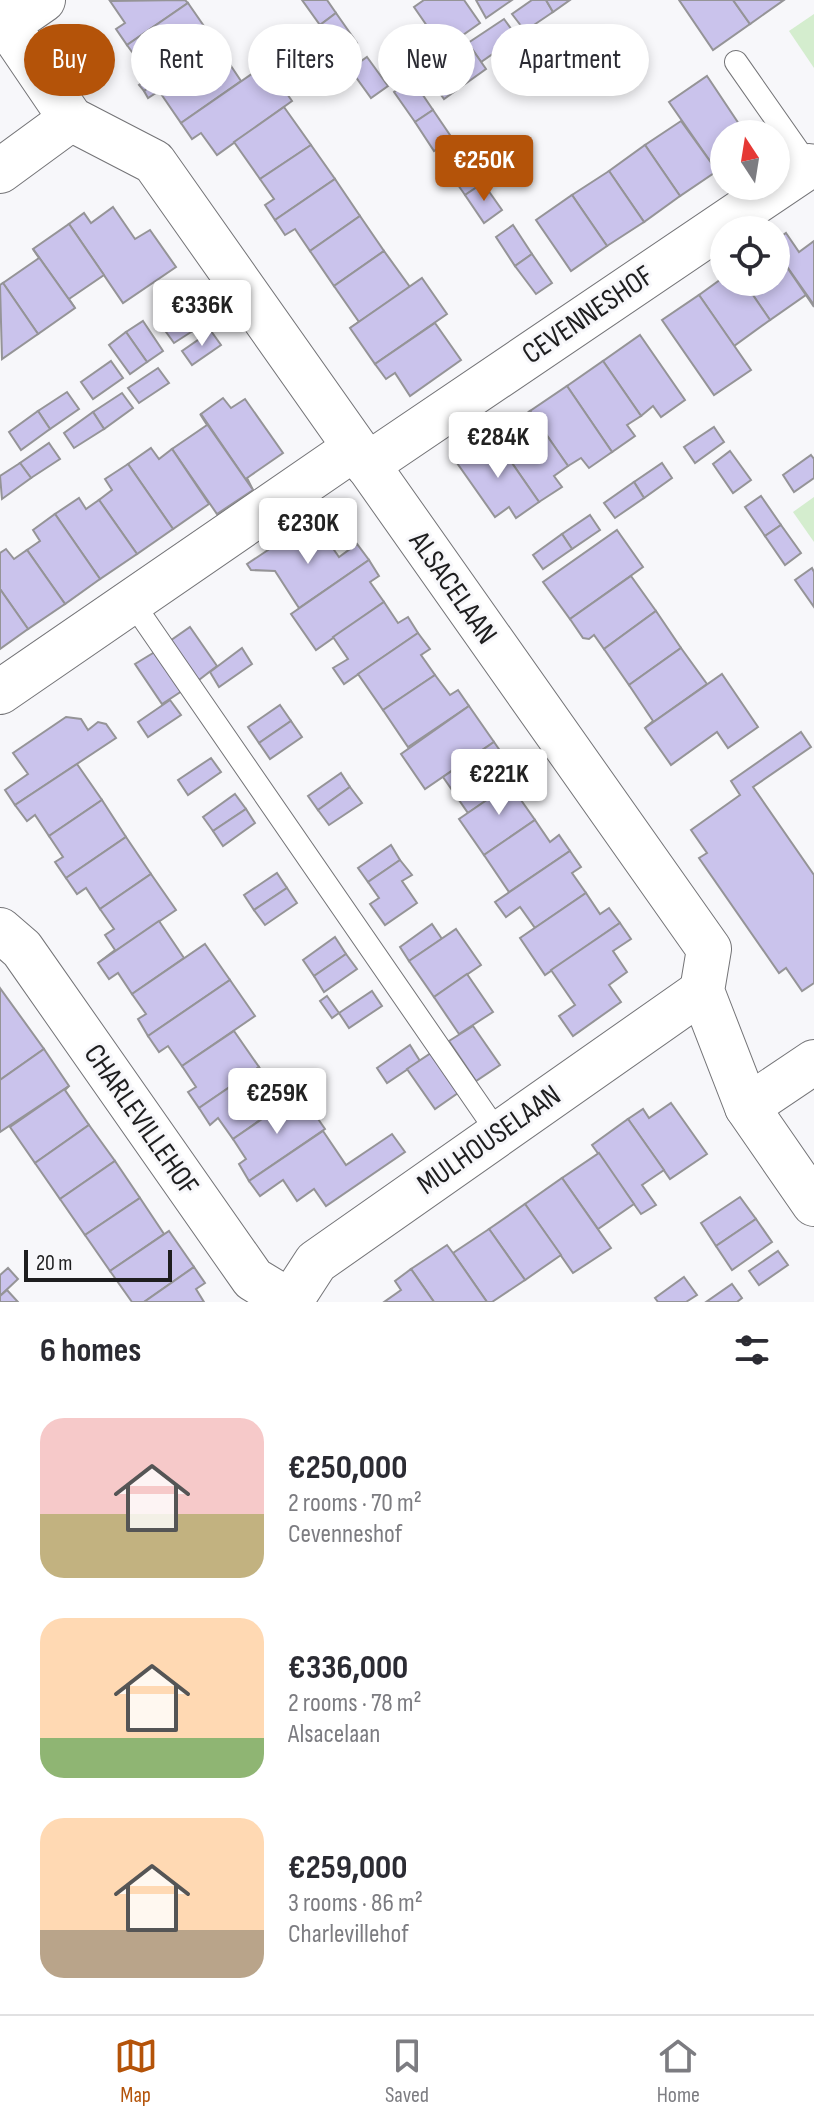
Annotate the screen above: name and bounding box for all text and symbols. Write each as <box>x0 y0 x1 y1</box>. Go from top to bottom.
chip: Buy <box>24 24 115 96</box>
chip: Rent <box>131 24 232 96</box>
chip: Filters <box>248 24 362 96</box>
chip: New <box>378 24 475 96</box>
chip: Apartment <box>491 24 649 96</box>
north arrow <box>710 120 790 200</box>
map controls <box>710 120 790 296</box>
pin: €250K <box>428 135 540 203</box>
text: €250K <box>453 145 515 176</box>
button: locate <box>710 216 790 296</box>
street label: CEVENNESHOF <box>516 258 660 372</box>
pin: €336K <box>146 280 258 348</box>
text: €336K <box>171 290 233 321</box>
pin: €284K <box>442 412 554 480</box>
text: €284K <box>467 422 529 453</box>
pin: €230K <box>252 498 364 566</box>
text: €230K <box>277 508 339 539</box>
street label: ALSACELAAN <box>401 524 505 651</box>
pin: €221K <box>443 749 555 817</box>
text: €221K <box>469 759 529 790</box>
street label: CHARLEVILLEHOF <box>76 1038 206 1202</box>
pin: €259K <box>221 1068 333 1136</box>
street label: MULHOUSELAAN <box>410 1077 568 1203</box>
text: €259K <box>246 1078 308 1109</box>
scale bar <box>24 1246 172 1282</box>
text: 20 m <box>36 1250 73 1277</box>
icon: filters <box>730 1328 774 1372</box>
text: 6 homes <box>40 1330 141 1371</box>
text: €250,000 <box>288 1447 407 1488</box>
icon: home <box>104 1450 200 1546</box>
text: 2 rooms · 70 m² <box>288 1488 422 1519</box>
text: Cevenneshof <box>288 1519 402 1550</box>
text: €336,000 <box>288 1647 408 1688</box>
icon: home <box>104 1650 200 1746</box>
text: 2 rooms · 78 m² <box>288 1688 422 1719</box>
text: Alsacelaan <box>288 1719 380 1750</box>
text: €259,000 <box>288 1847 408 1888</box>
icon: home <box>104 1850 200 1946</box>
text: 3 rooms · 86 m² <box>288 1888 423 1919</box>
text: Charlevillehof <box>288 1919 409 1950</box>
tab: Map <box>114 2034 158 2109</box>
tab: Saved <box>385 2034 429 2109</box>
tab: Home <box>656 2034 700 2109</box>

